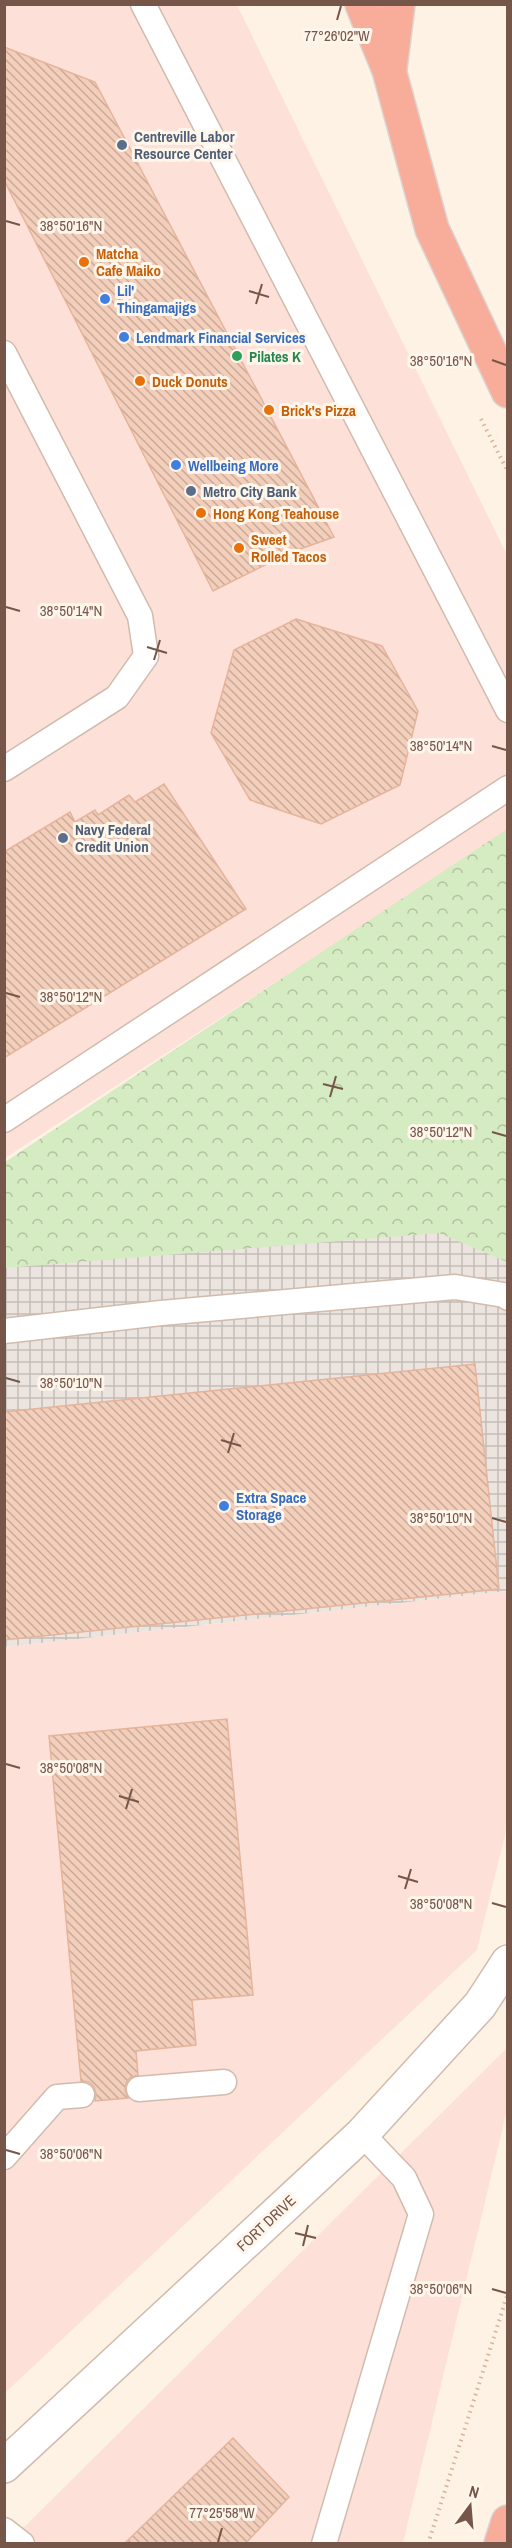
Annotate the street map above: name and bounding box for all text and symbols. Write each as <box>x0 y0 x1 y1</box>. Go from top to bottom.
text: 77°26'02"W <box>304 25 370 46</box>
place label: Centreville Labor Resource Center <box>134 126 235 164</box>
marker: Centreville Labor Resource Center <box>115 138 129 152</box>
text: 38°50'16"N <box>40 215 102 236</box>
place label: Matcha Cafe Maiko <box>96 243 161 281</box>
marker: Matcha Cafe Maiko <box>77 255 91 269</box>
place label: Lil' Thingamajigs <box>117 280 196 318</box>
marker: Lil' Thingamajigs <box>98 292 112 306</box>
place label: Lendmark Financial Services <box>136 327 306 348</box>
marker: Lendmark Financial Services <box>117 330 131 344</box>
place label: Pilates K <box>249 346 301 367</box>
marker: Pilates K <box>230 349 244 363</box>
text: 38°50'16"N <box>410 350 472 371</box>
place label: Duck Donuts <box>152 371 228 392</box>
marker: Duck Donuts <box>133 374 147 388</box>
place label: Brick's Pizza <box>281 400 356 421</box>
marker: Brick's Pizza <box>262 403 276 417</box>
place label: Wellbeing More <box>188 455 279 476</box>
marker: Wellbeing More <box>169 458 183 472</box>
place label: Metro City Bank <box>203 481 297 502</box>
marker: Metro City Bank <box>184 484 198 498</box>
place label: Hong Kong Teahouse <box>213 503 339 524</box>
marker: Hong Kong Teahouse <box>194 506 208 520</box>
place label: Sweet Rolled Tacos <box>251 529 327 567</box>
marker: Sweet Rolled Tacos <box>232 541 246 555</box>
text: 38°50'14"N <box>40 600 102 621</box>
text: 38°50'14"N <box>410 735 472 756</box>
place label: Navy Federal Credit Union <box>75 819 151 857</box>
marker: Navy Federal Credit Union <box>56 831 70 845</box>
text: 38°50'12"N <box>40 986 102 1007</box>
text: 38°50'12"N <box>410 1121 472 1142</box>
text: 38°50'10"N <box>40 1372 102 1393</box>
place label: Extra Space Storage <box>236 1487 307 1525</box>
marker: Extra Space Storage <box>217 1499 231 1513</box>
text: 38°50'10"N <box>410 1507 472 1528</box>
text: 38°50'08"N <box>40 1757 102 1778</box>
text: 38°50'08"N <box>410 1893 472 1914</box>
text: 38°50'06"N <box>40 2143 102 2164</box>
street label: FORT DRIVE <box>232 2190 300 2256</box>
text: 38°50'06"N <box>410 2278 472 2299</box>
north arrow <box>440 2476 500 2536</box>
text: N <box>467 2480 482 2503</box>
text: 77°25'58"W <box>189 2502 255 2523</box>

